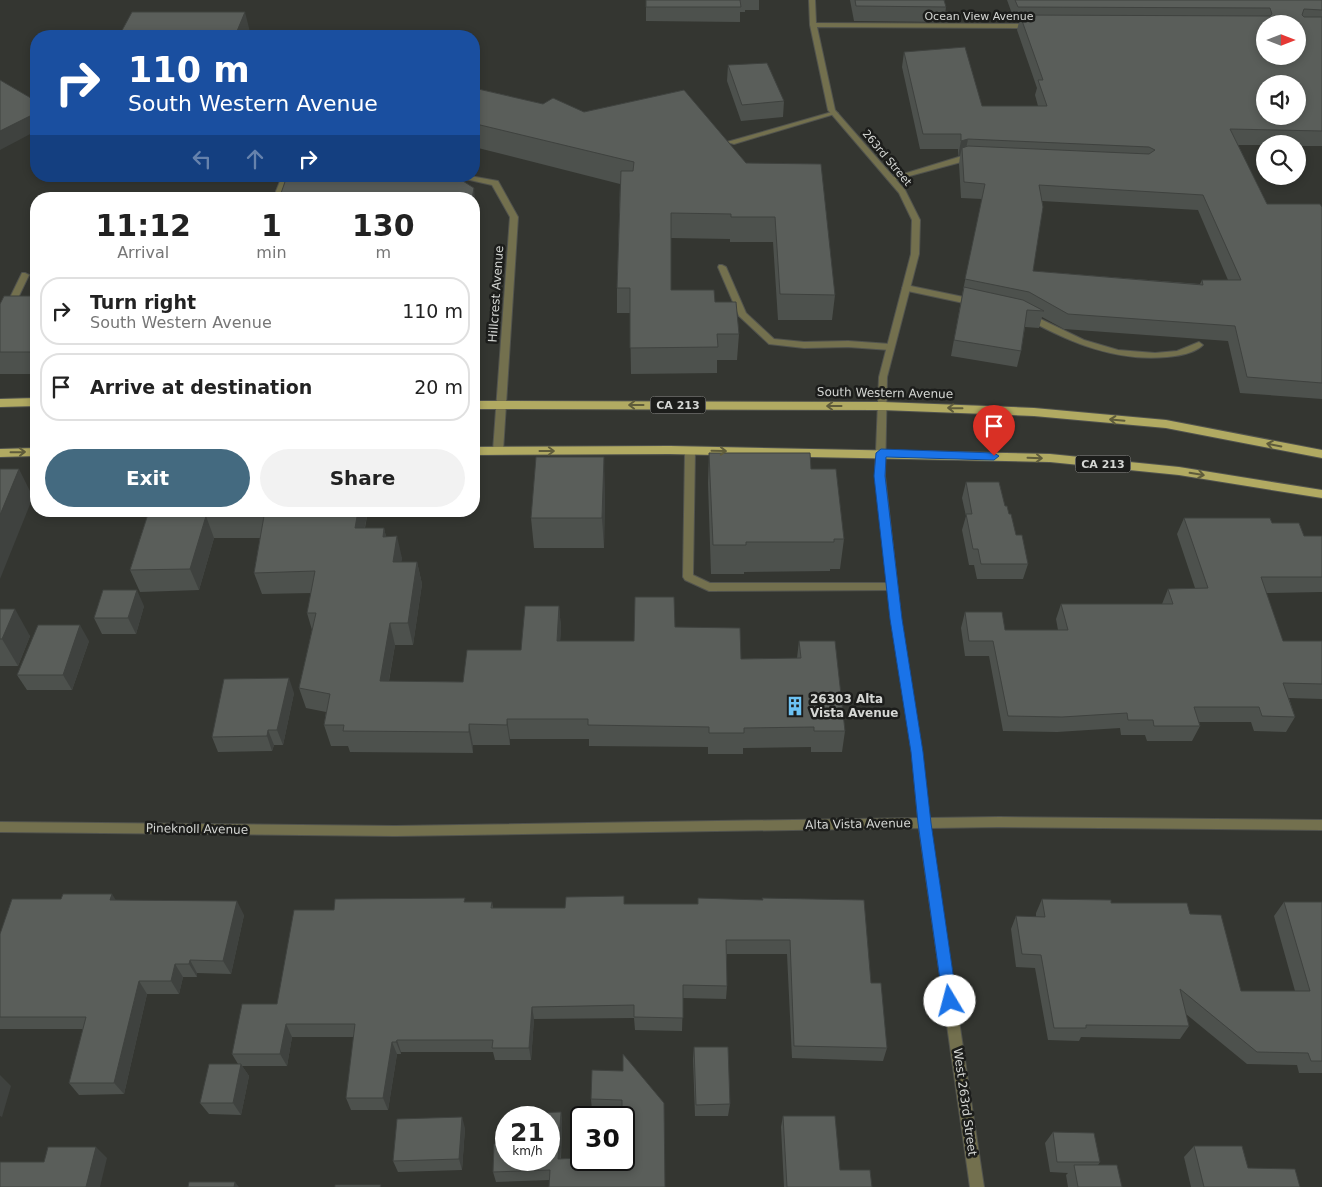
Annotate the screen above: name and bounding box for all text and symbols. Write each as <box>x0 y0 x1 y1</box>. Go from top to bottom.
street label: Ocean View Avenue <box>924 10 1034 23</box>
north arrow <box>1256 15 1306 65</box>
map controls <box>1256 15 1306 185</box>
icon: right <box>45 50 110 115</box>
text: 110 m <box>128 50 250 90</box>
button: sound <box>1256 75 1306 125</box>
text: South Western Avenue <box>128 91 378 116</box>
street label: 263rd Street <box>860 127 915 189</box>
button: search <box>1256 135 1306 185</box>
icon: left <box>188 145 216 173</box>
icon: ahead <box>241 145 269 173</box>
icon: right <box>294 145 322 173</box>
text: 11:12 <box>95 208 191 243</box>
text: 1 <box>261 208 282 243</box>
text: 130 <box>352 208 415 243</box>
text: Arrival <box>117 243 169 262</box>
text: min <box>256 243 287 262</box>
text: m <box>375 243 391 262</box>
street label: Hillcrest Avenue <box>486 245 506 343</box>
text: Turn right <box>90 291 196 313</box>
icon: right <box>47 297 75 325</box>
text: 110 m <box>402 300 463 322</box>
text: South Western Avenue <box>90 313 272 332</box>
icon: arrive <box>47 373 75 401</box>
text: Arrive at destination <box>90 376 312 398</box>
text: 20 m <box>414 376 463 398</box>
street label: South Western Avenue <box>817 385 953 401</box>
road number: CA 213 <box>650 396 706 414</box>
one-way arrow <box>629 400 645 410</box>
one-way arrow <box>826 401 842 411</box>
one-way arrow <box>948 403 964 413</box>
pin <box>973 405 1015 456</box>
icon: arrive <box>980 412 1008 440</box>
one-way arrow <box>1110 415 1126 424</box>
one-way arrow <box>1266 439 1282 449</box>
one-way arrow <box>538 446 554 456</box>
one-way arrow <box>710 446 726 456</box>
one-way arrow <box>10 447 26 457</box>
button: Exit <box>45 449 250 507</box>
button: Share <box>260 449 465 507</box>
one-way arrow <box>1027 453 1043 462</box>
road number: CA 213 <box>1076 456 1130 472</box>
one-way arrow <box>1188 470 1204 480</box>
place label: 26303 Alta Vista Avenue <box>810 692 898 720</box>
building icon: 26303 Alta Vista Avenue <box>784 695 806 717</box>
street label: Alta Vista Avenue <box>805 816 911 832</box>
street label: Pineknoll Avenue <box>146 821 248 837</box>
position arrow <box>923 974 975 1026</box>
street label: West 263rd Street <box>950 1047 980 1157</box>
speed limit sign: 30 <box>570 1106 635 1171</box>
text: 21 <box>510 1118 545 1147</box>
text: km/h <box>512 1144 543 1158</box>

